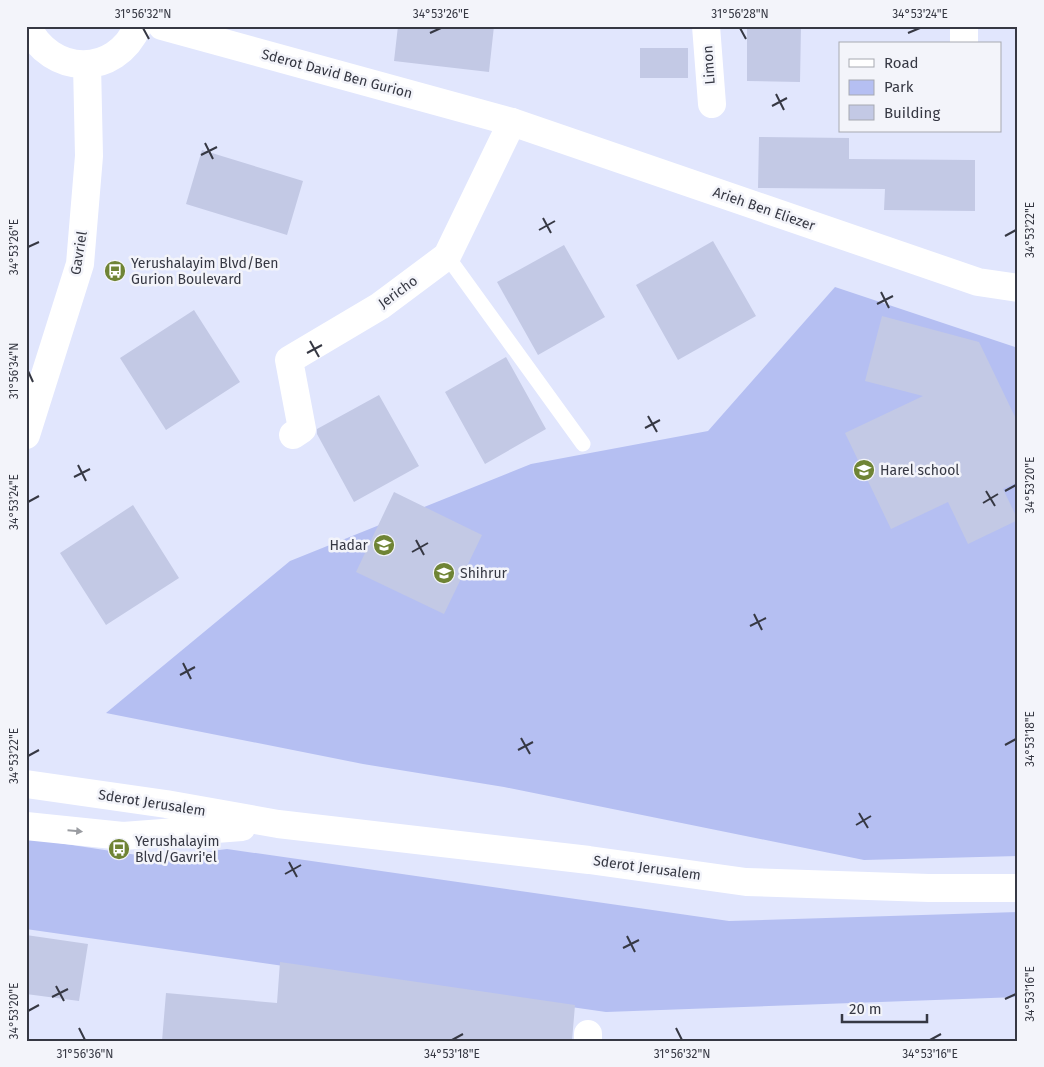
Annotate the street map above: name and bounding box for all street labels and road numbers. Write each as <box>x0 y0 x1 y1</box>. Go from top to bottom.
street label: Limon <box>699 45 719 85</box>
street label: Sderot David Ben Gurion <box>260 46 414 102</box>
street label: Arieh Ben Eliezer <box>711 184 818 235</box>
street label: Gavriel <box>67 230 91 276</box>
street label: Jericho <box>375 272 421 312</box>
street label: Sderot Jerusalem <box>97 786 207 820</box>
street label: Sderot Jerusalem <box>592 852 702 884</box>

